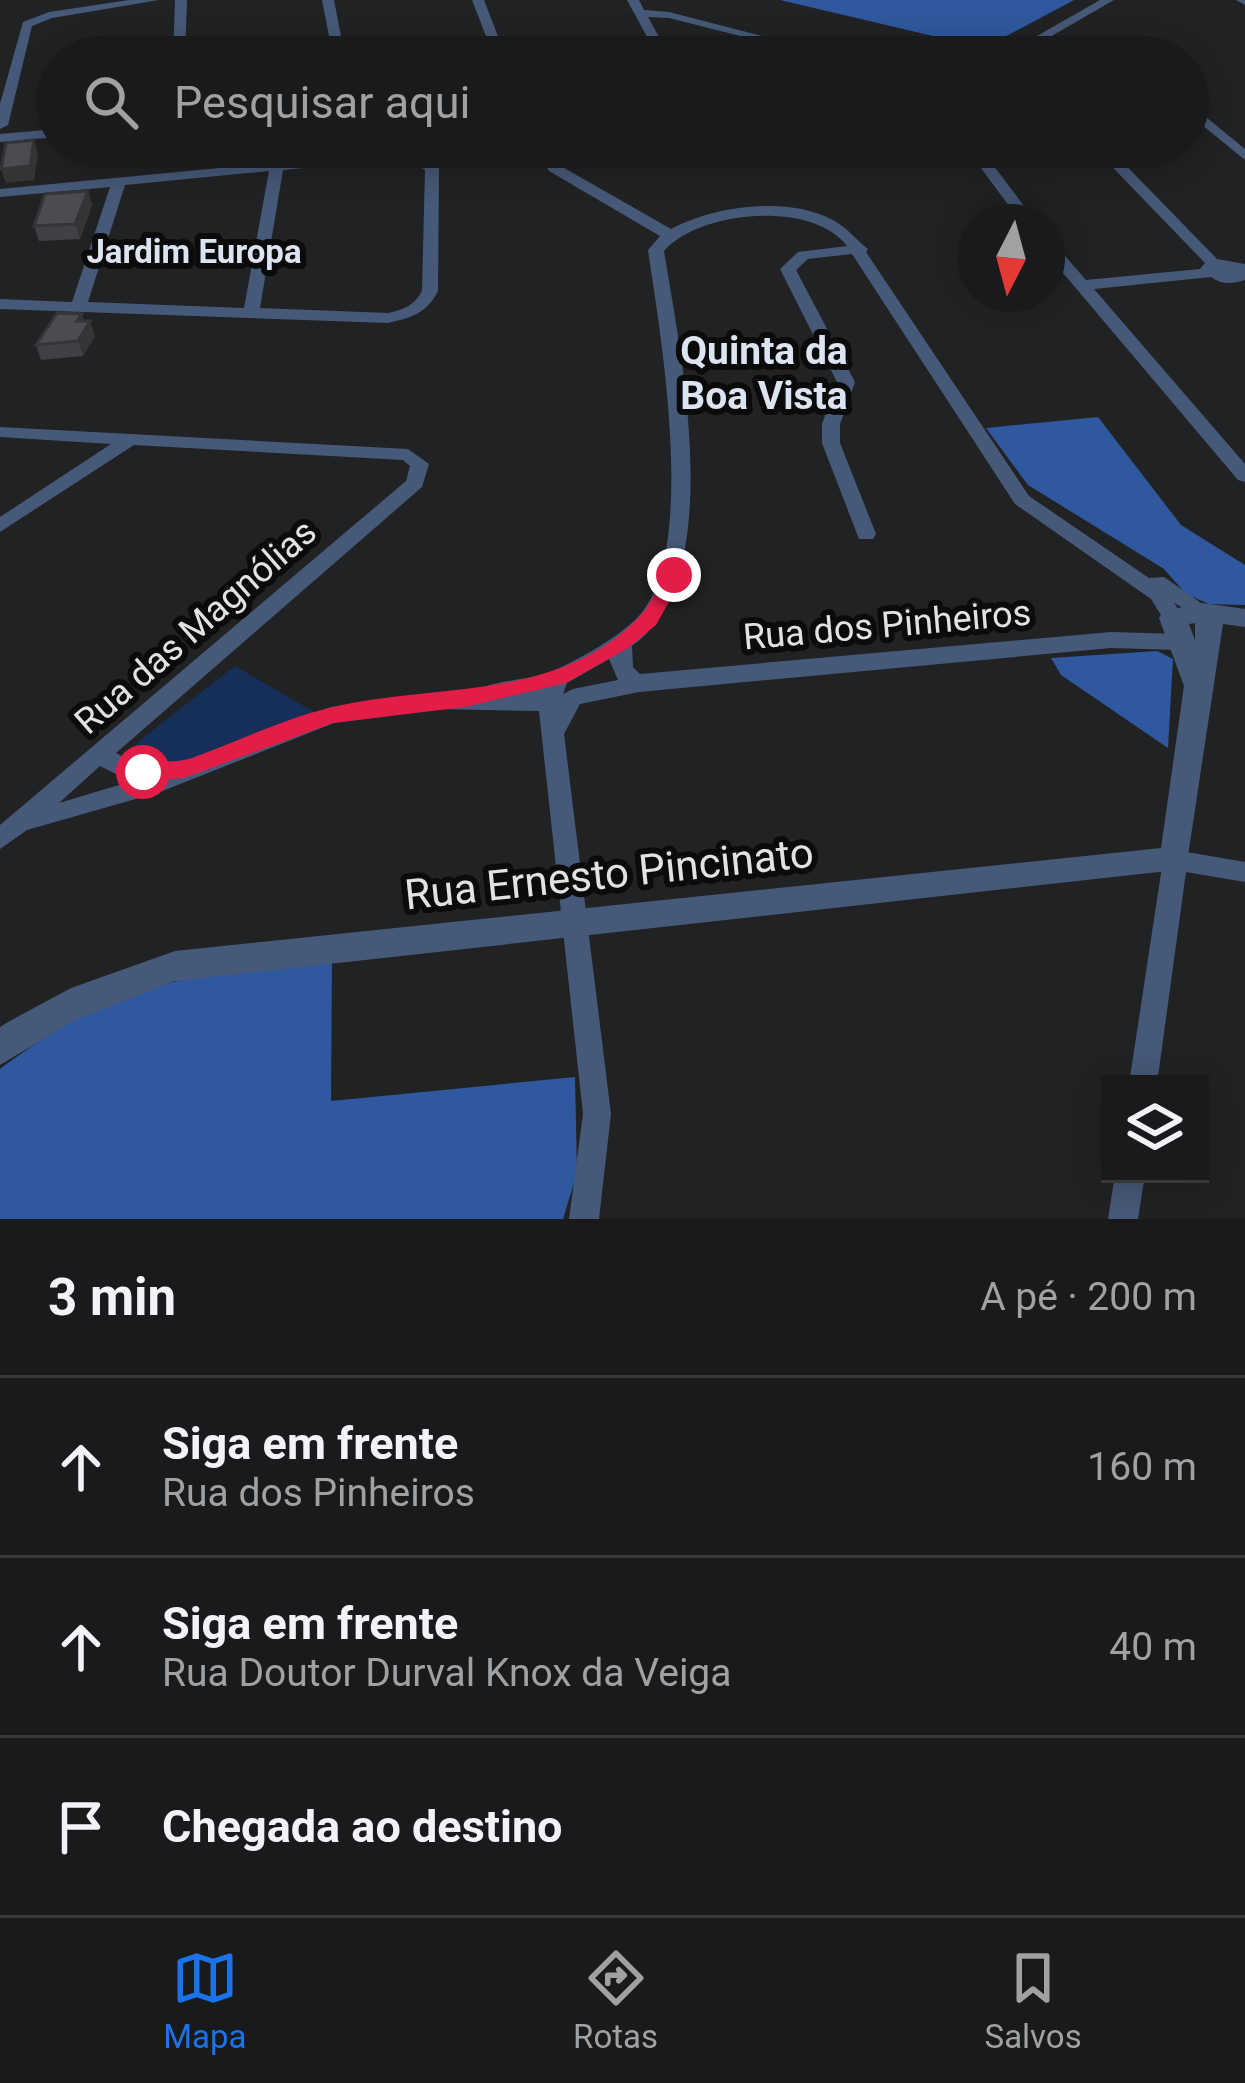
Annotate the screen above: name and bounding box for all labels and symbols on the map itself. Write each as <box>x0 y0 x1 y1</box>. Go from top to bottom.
north arrow <box>957 204 1065 312</box>
district label: Jardim Europa <box>86 232 302 271</box>
district label: Quinta da Boa Vista <box>680 328 848 419</box>
street label: Rua das Magnólias <box>67 511 325 743</box>
route end <box>647 548 701 602</box>
street label: Rua dos Pinheiros <box>741 591 1033 659</box>
route start <box>116 745 170 799</box>
street label: Rua Ernesto Pincinato <box>402 828 816 919</box>

